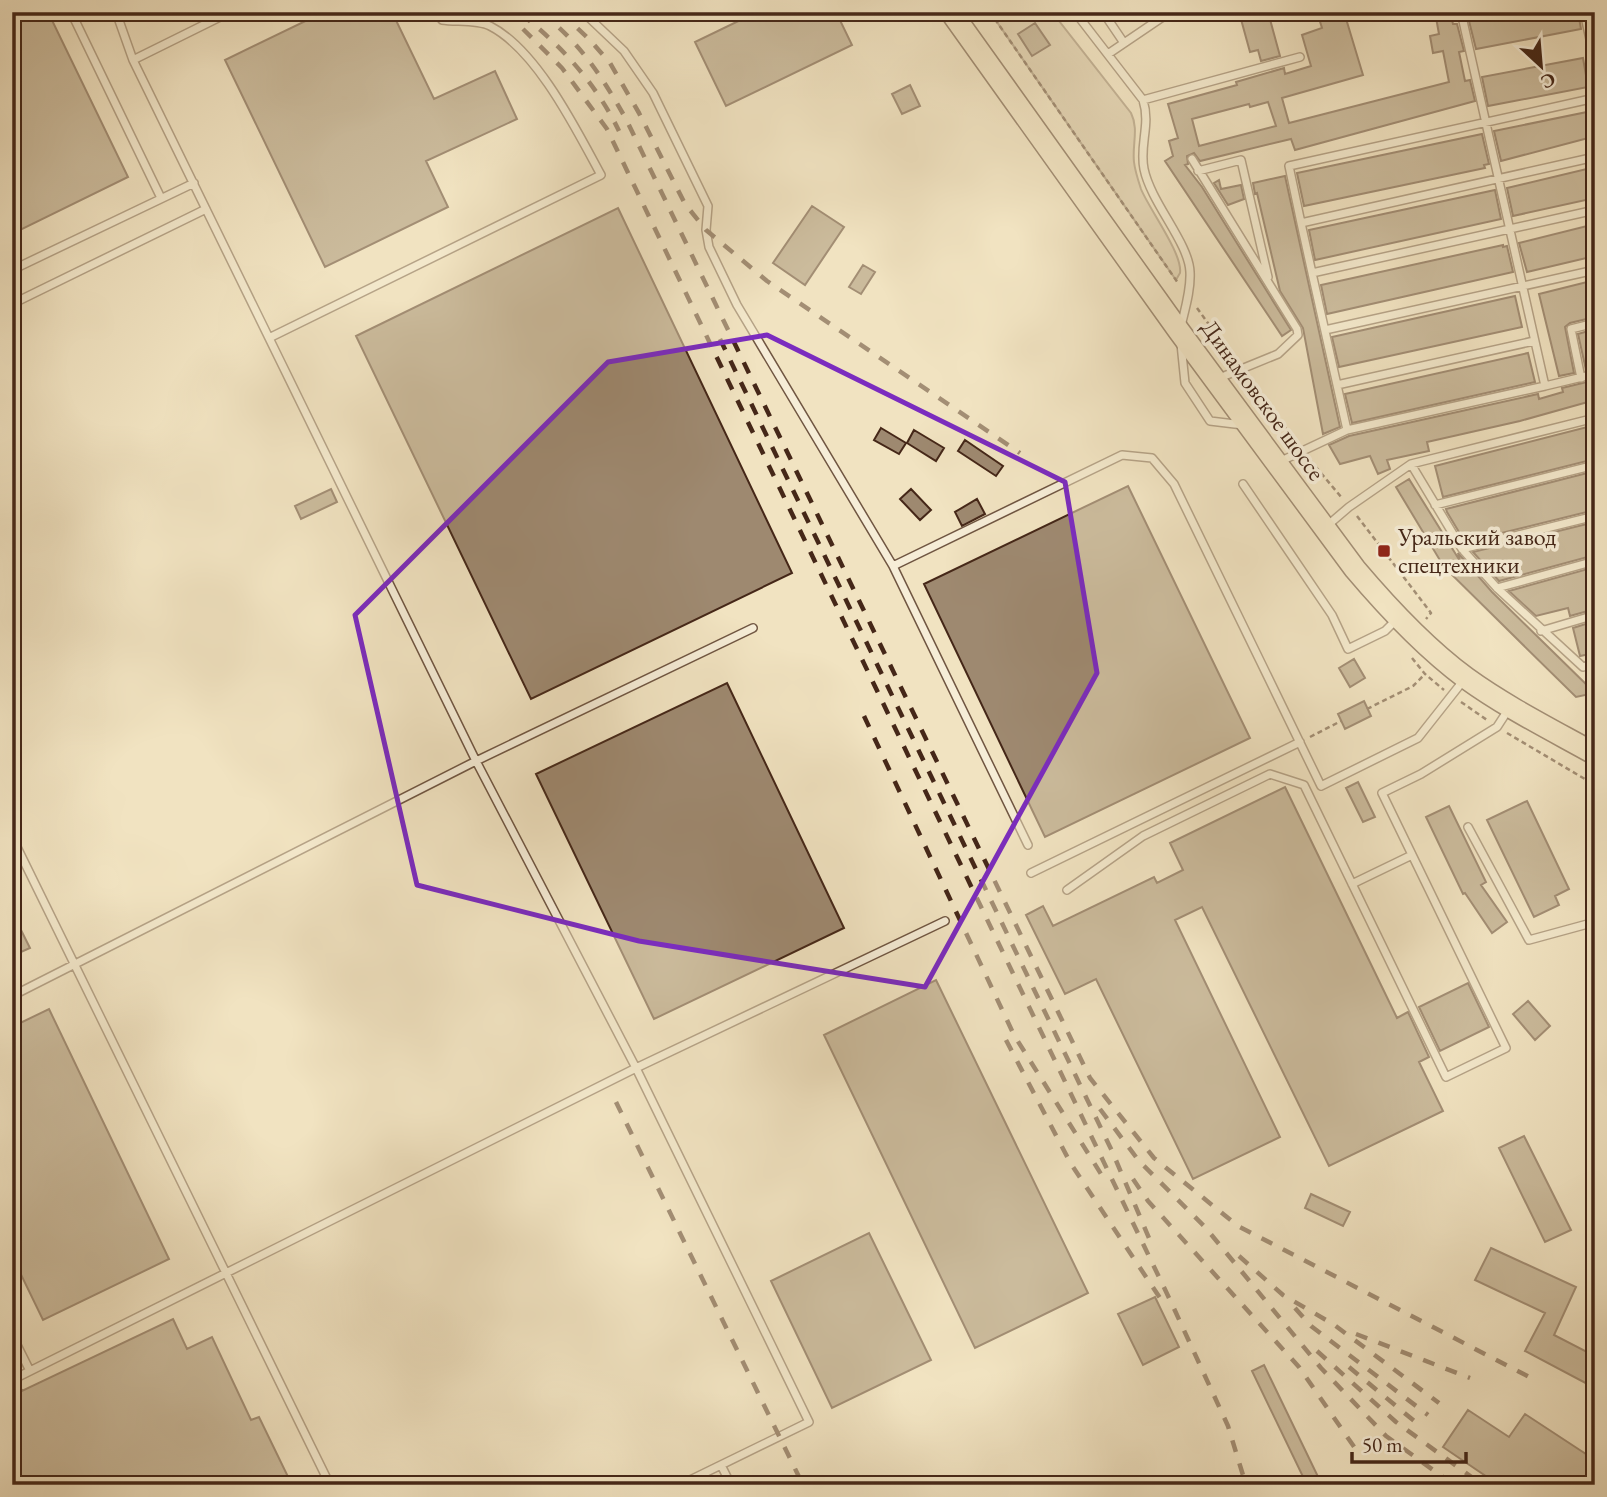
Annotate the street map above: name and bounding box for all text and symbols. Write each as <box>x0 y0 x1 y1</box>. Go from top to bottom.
north arrow <box>1506 32 1576 102</box>
text: С <box>1537 67 1560 95</box>
street label: Динамовское шоссе <box>1195 313 1332 486</box>
place label: Уральский завод спецтехники <box>1397 521 1556 580</box>
marker: Уральский завод спецтехники <box>1376 543 1392 559</box>
scale bar <box>1352 1420 1465 1464</box>
text: 50 m <box>1362 1431 1403 1458</box>

